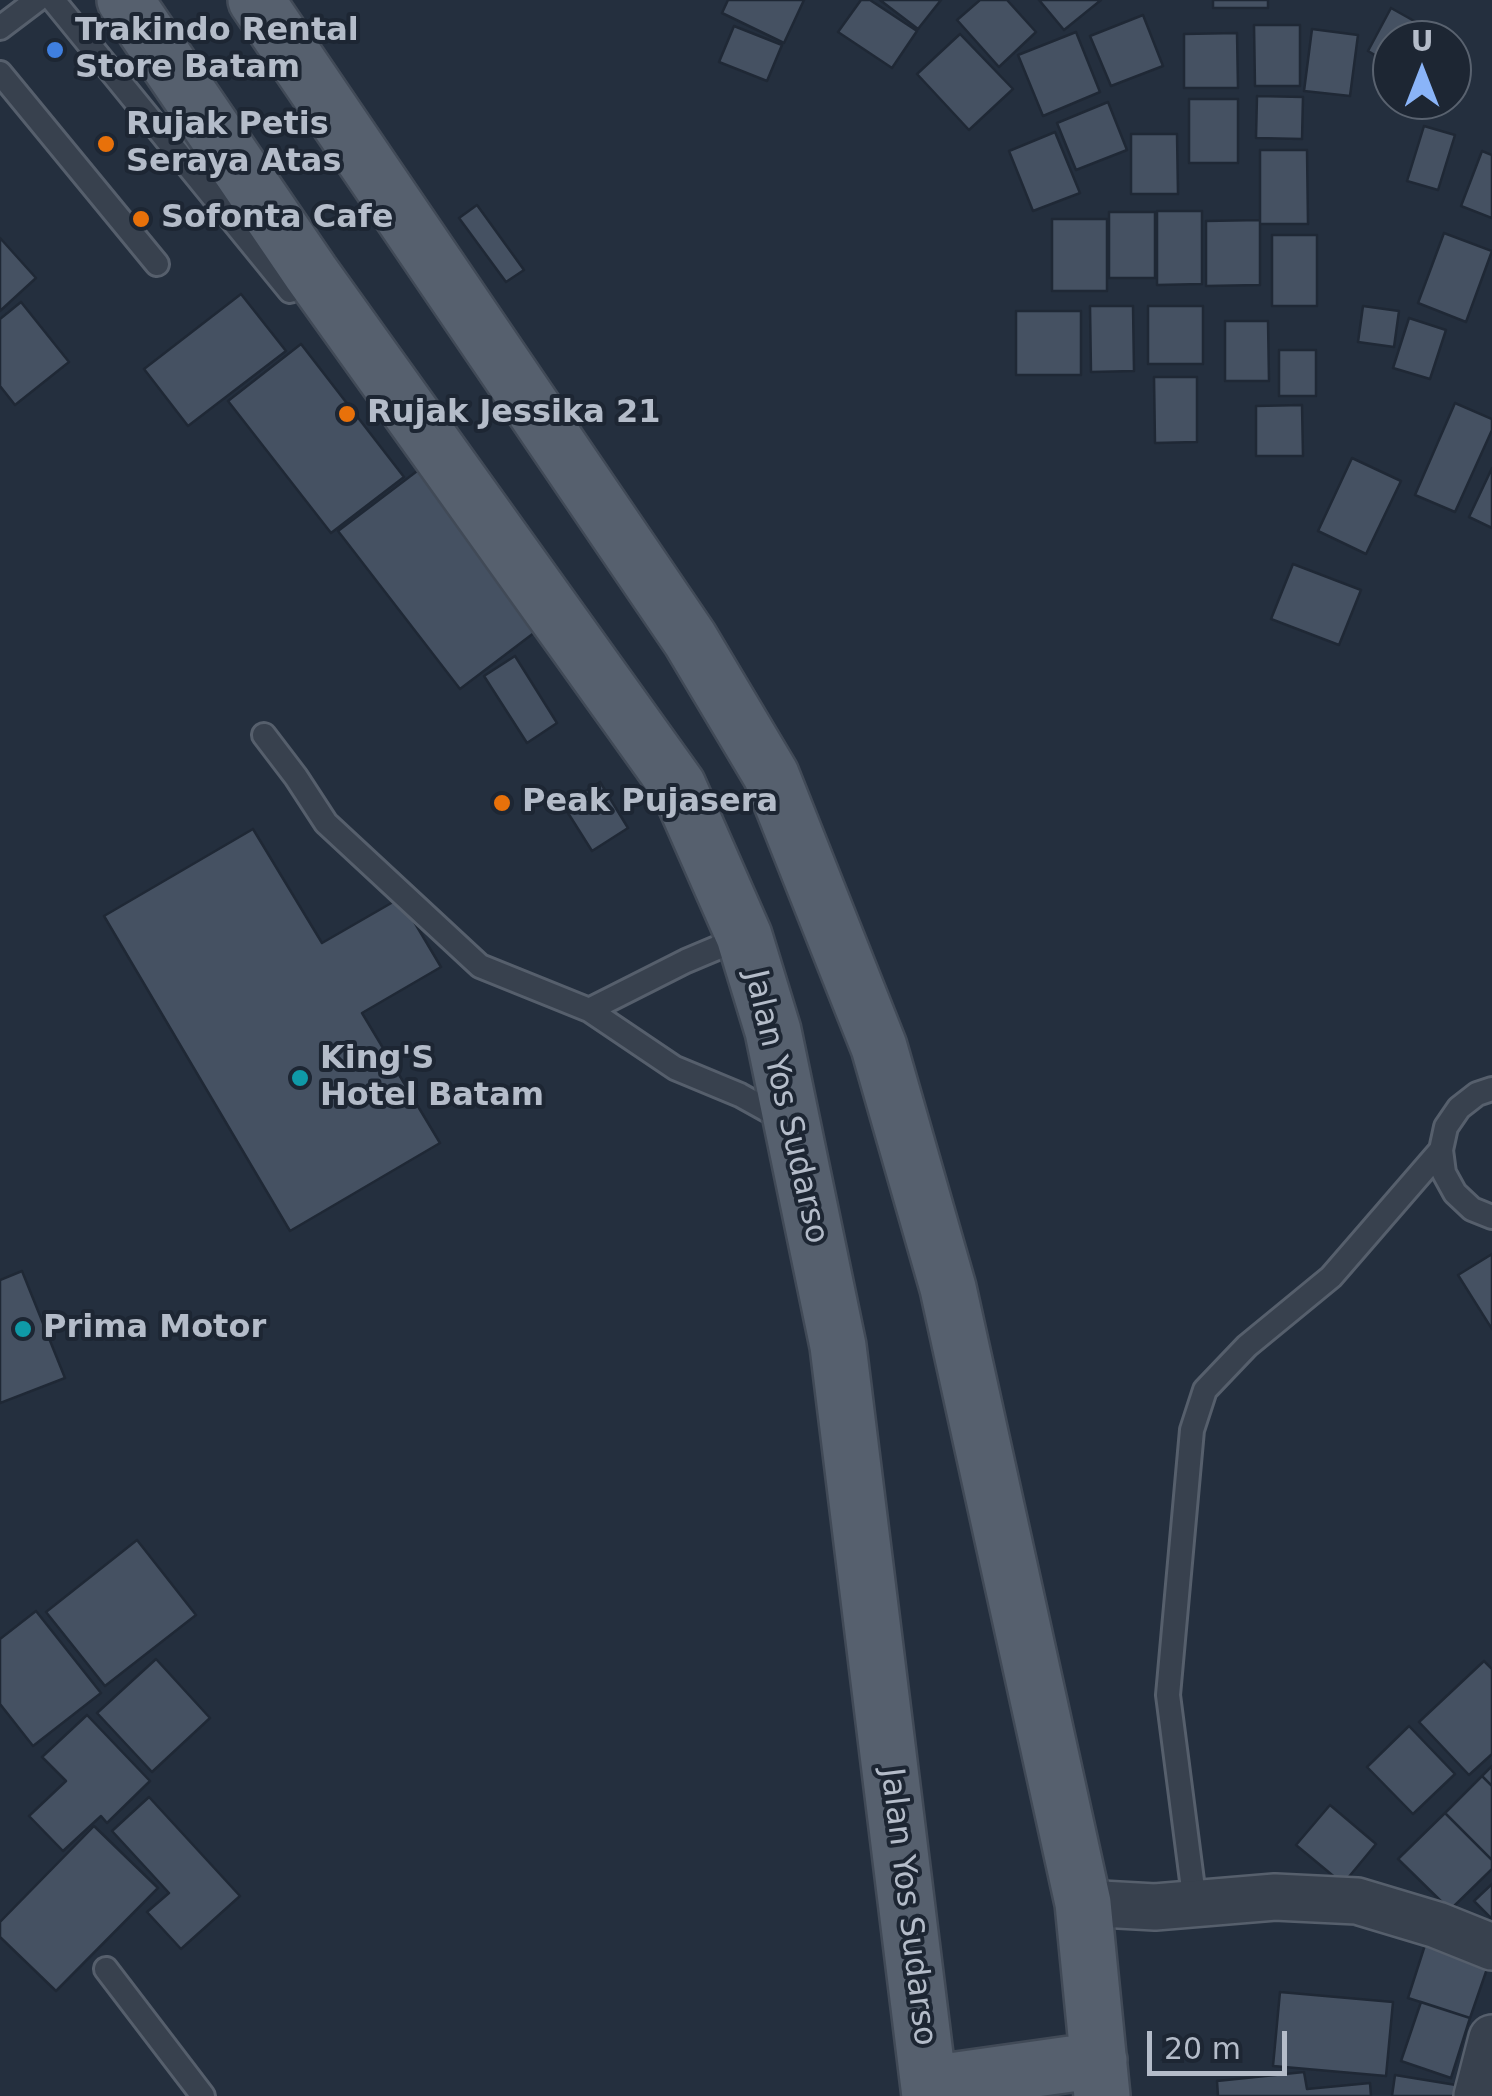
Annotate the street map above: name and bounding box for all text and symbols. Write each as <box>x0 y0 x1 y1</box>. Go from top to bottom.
place label: Trakindo Rental Store Batam <box>75 13 359 88</box>
north arrow <box>1372 20 1472 120</box>
text: U <box>1411 25 1433 58</box>
marker: Trakindo Rental Store Batam <box>44 39 66 61</box>
place label: Rujak Petis Seraya Atas <box>126 107 341 182</box>
marker: Rujak Petis Seraya Atas <box>95 133 117 155</box>
place label: Sofonta Cafe <box>161 200 393 238</box>
marker: Sofonta Cafe <box>130 208 152 230</box>
place label: Rujak Jessika 21 <box>367 395 661 433</box>
marker: Rujak Jessika 21 <box>336 403 358 425</box>
place label: Peak Pujasera <box>522 784 778 822</box>
marker: Peak Pujasera <box>491 792 513 814</box>
street label: Jalan Yos Sudarso <box>735 966 835 1248</box>
place label: King'S Hotel Batam <box>320 1041 544 1116</box>
marker: King'S Hotel Batam <box>289 1067 311 1089</box>
place label: Prima Motor <box>43 1310 266 1348</box>
marker: Prima Motor <box>12 1318 34 1340</box>
street label: Jalan Yos Sudarso <box>871 1766 943 2048</box>
scale bar <box>1152 2011 1292 2073</box>
text: 20 m <box>1164 2031 1241 2066</box>

